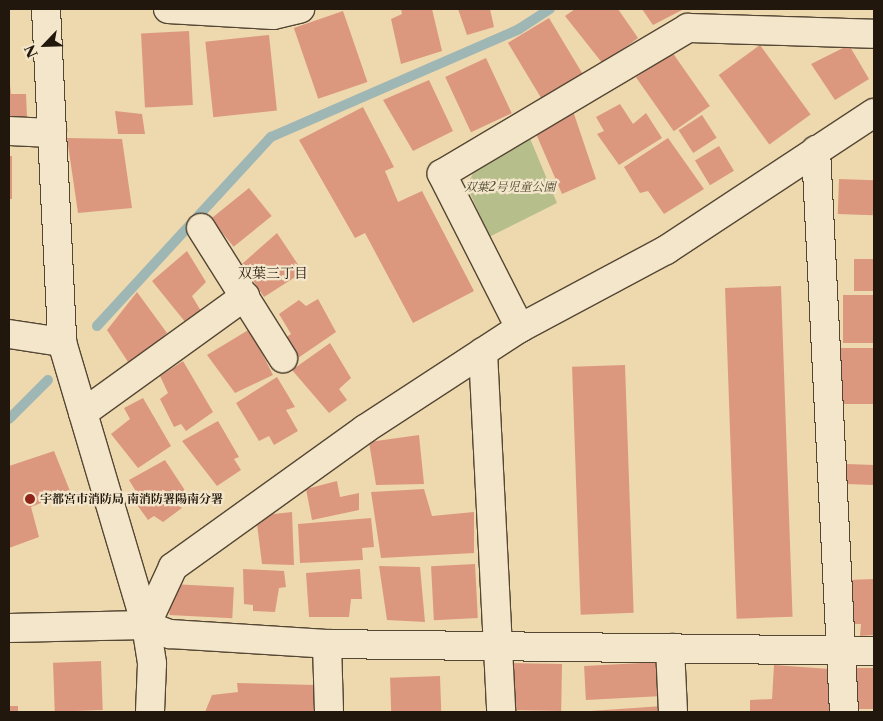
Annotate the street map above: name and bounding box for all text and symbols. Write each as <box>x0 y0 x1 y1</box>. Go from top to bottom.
north arrow <box>20 20 70 70</box>
text: N <box>21 42 42 60</box>
park label: 双葉2号児童公園 <box>465 180 555 194</box>
district label: 双葉三丁目 <box>238 265 308 281</box>
place label: 宇都宮市消防局 南消防署陽南分署 <box>40 492 223 506</box>
marker: 宇都宮市消防局 南消防署陽南分署 <box>24 493 36 505</box>

